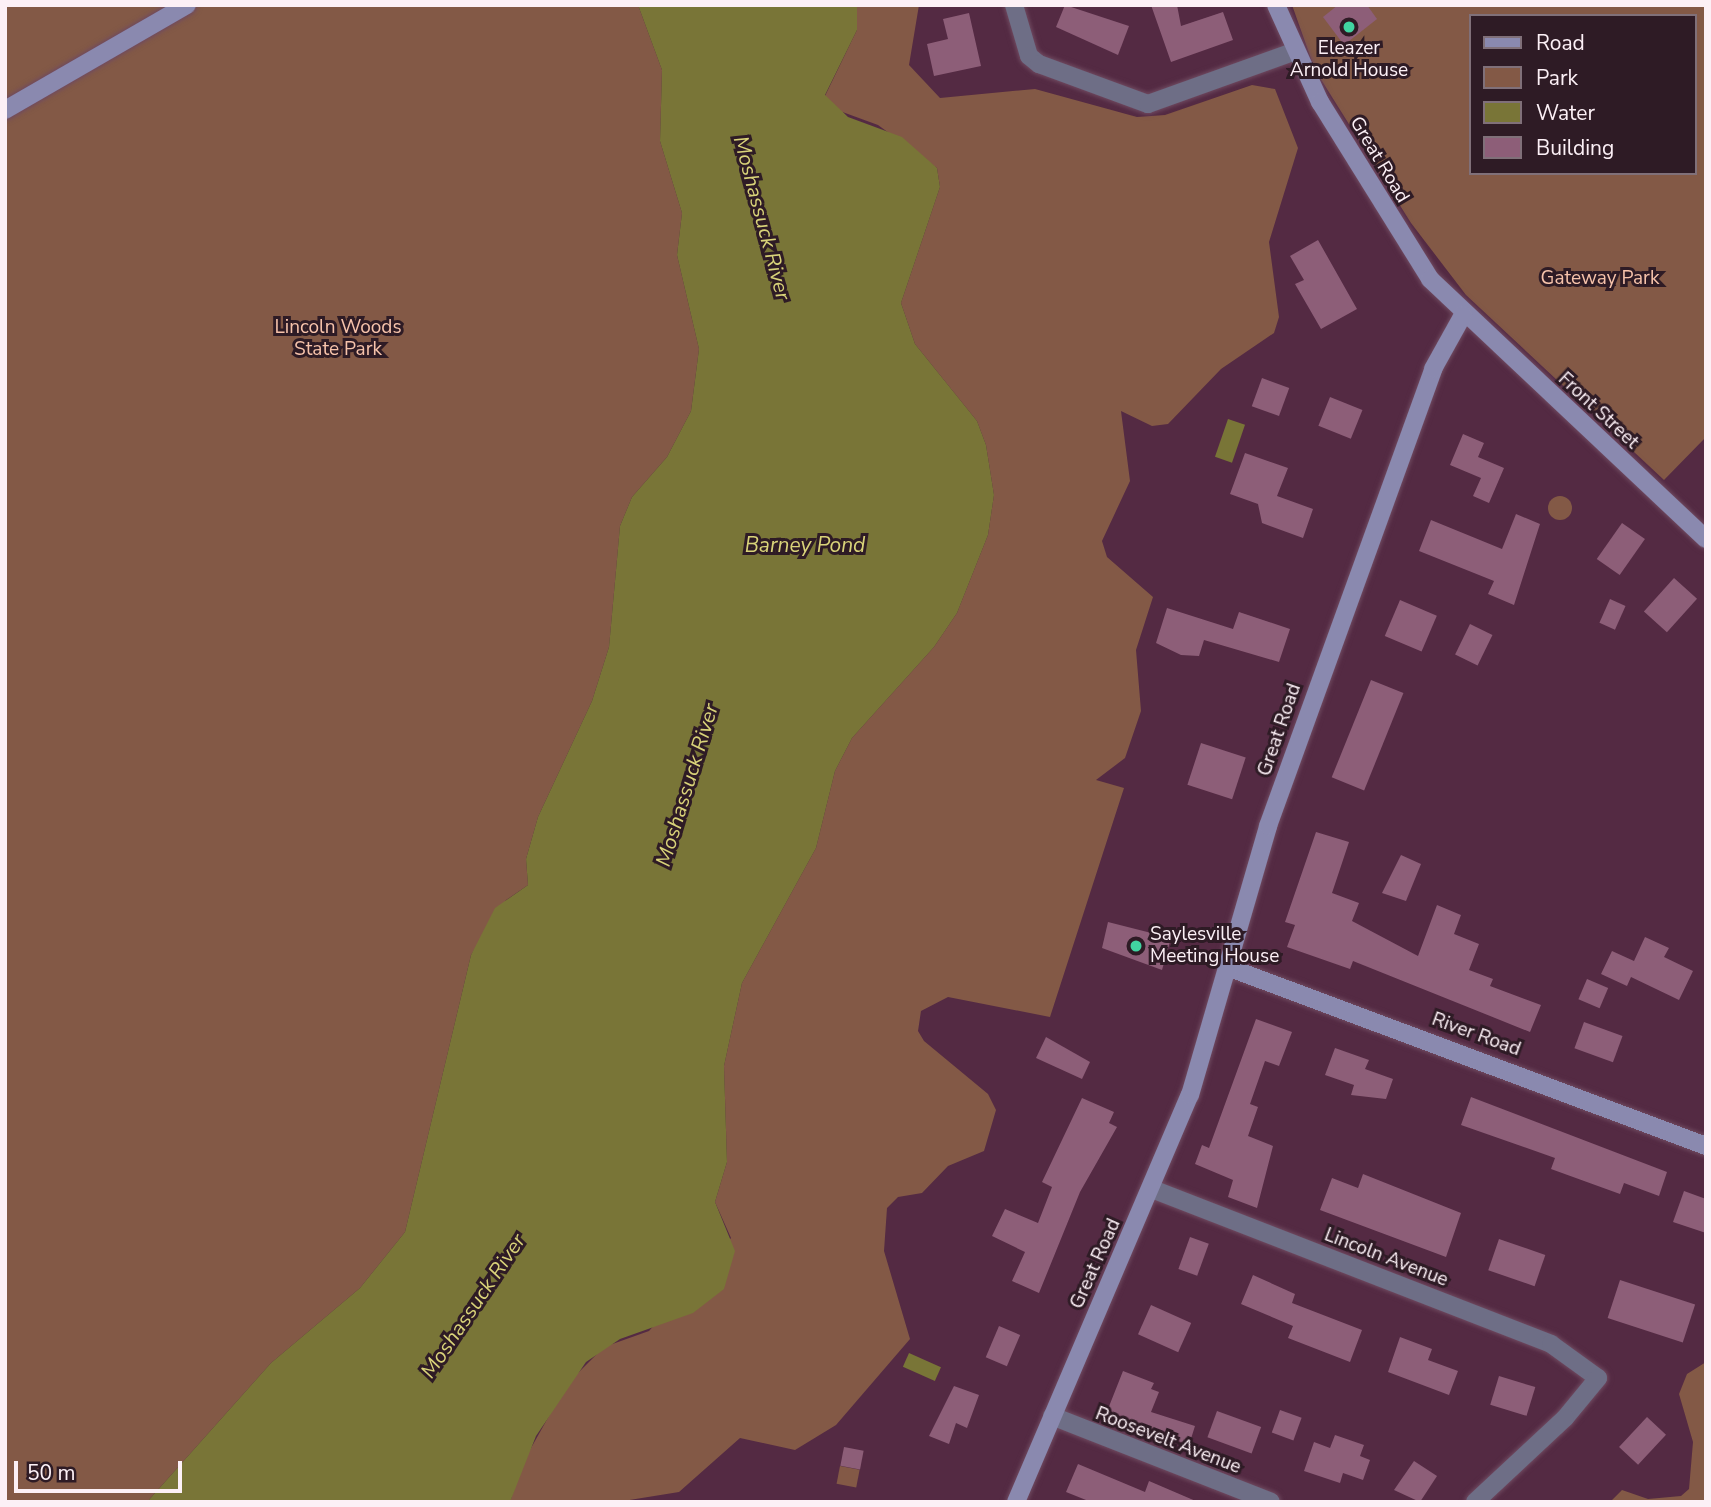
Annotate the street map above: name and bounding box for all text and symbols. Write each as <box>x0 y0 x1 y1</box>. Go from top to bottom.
legend <box>1470 14 1697 175</box>
marker: Eleazer Arnold House <box>1341 19 1357 35</box>
text: Road <box>1536 29 1585 57</box>
place label: Eleazer Arnold House <box>1290 38 1408 82</box>
text: Park <box>1536 64 1578 92</box>
text: Water <box>1536 99 1595 127</box>
street label: Great Road <box>1344 113 1414 207</box>
water label: Moshassuck River <box>728 133 796 303</box>
text: Building <box>1536 134 1614 162</box>
park label: Gateway Park <box>1541 268 1659 290</box>
park label: Lincoln Woods State Park <box>274 317 402 361</box>
street label: Front Street <box>1553 368 1643 454</box>
water label: Barney Pond <box>745 532 865 558</box>
street label: Great Road <box>1254 681 1306 779</box>
water label: Moshassuck River <box>650 701 724 869</box>
place label: Saylesville Meeting House <box>1150 924 1279 968</box>
marker: Saylesville Meeting House <box>1128 938 1144 954</box>
street label: River Road <box>1429 1008 1523 1062</box>
street label: Great Road <box>1066 1215 1126 1313</box>
street label: Lincoln Avenue <box>1321 1224 1451 1292</box>
water label: Moshassuck River <box>415 1229 531 1383</box>
street label: Roosevelt Avenue <box>1092 1403 1244 1479</box>
scale bar <box>18 1448 186 1492</box>
text: 50 m <box>27 1459 76 1487</box>

